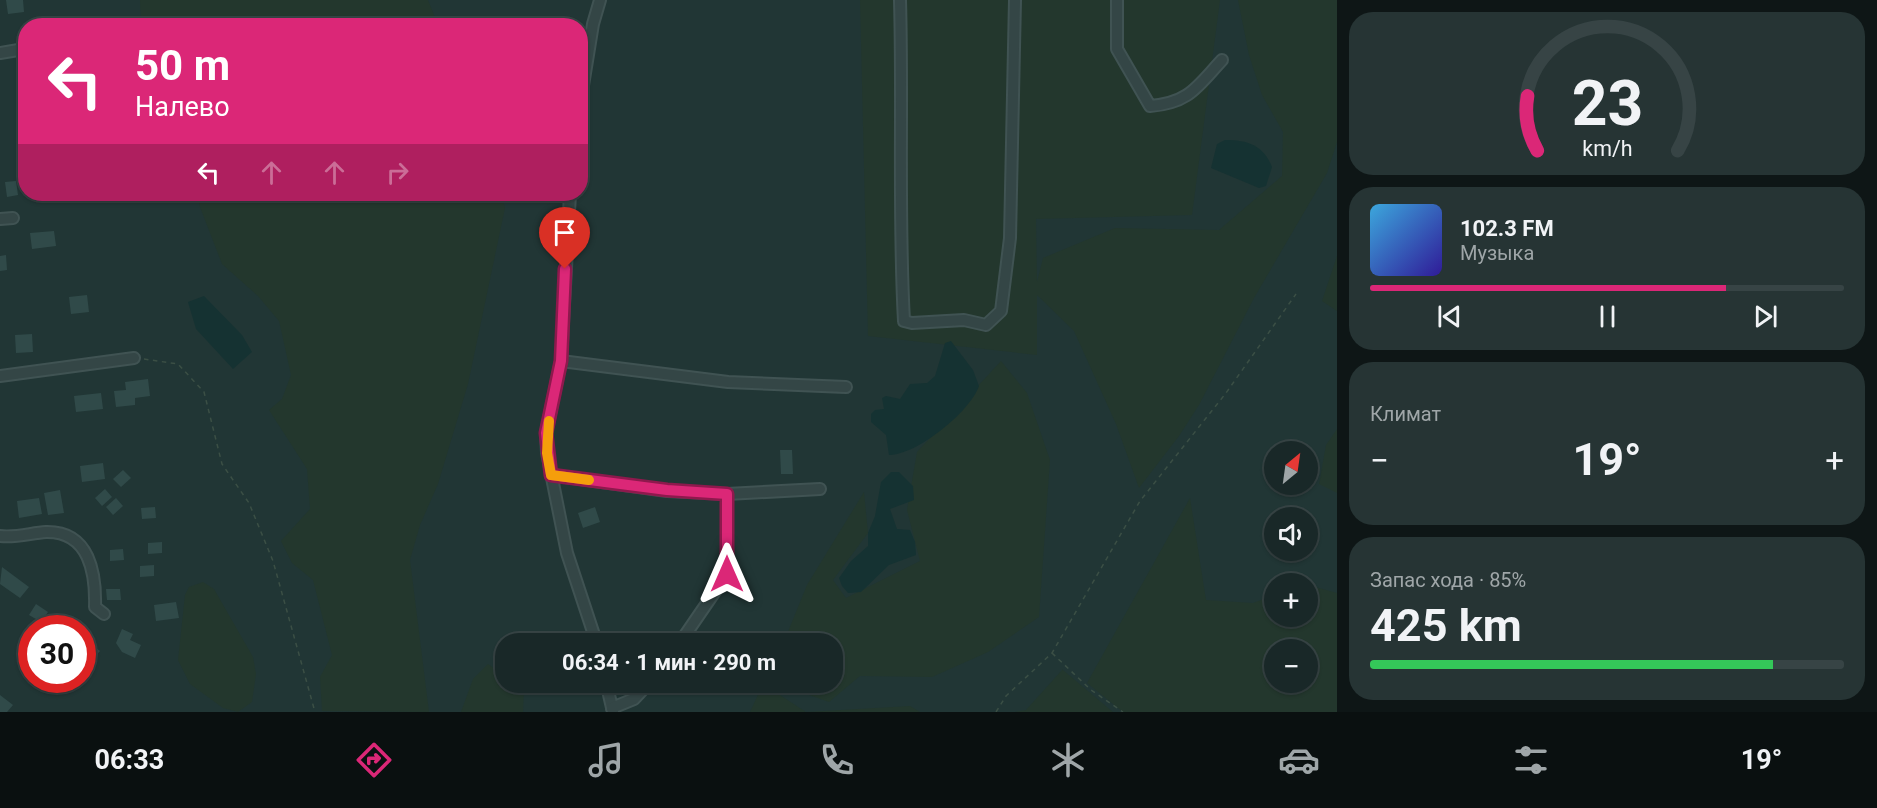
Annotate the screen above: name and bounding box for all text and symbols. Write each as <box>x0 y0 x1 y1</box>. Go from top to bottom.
text: 50 m <box>135 41 230 90</box>
icon: left <box>36 42 114 120</box>
text: 23 <box>1571 67 1643 140</box>
text: Налево <box>135 91 230 123</box>
text: km/h <box>1582 136 1632 161</box>
icon: left <box>192 156 225 189</box>
icon: ahead <box>255 156 288 189</box>
icon: ahead <box>318 156 351 189</box>
icon: right <box>381 156 414 189</box>
pin <box>539 207 590 269</box>
icon: arrive <box>548 216 581 249</box>
text: 102.3 FM <box>1460 216 1554 241</box>
text: Музыка <box>1460 241 1534 265</box>
icon: previous <box>1433 300 1466 333</box>
icon: pause <box>1591 300 1624 333</box>
icon: next <box>1749 300 1782 333</box>
text: Климат <box>1370 402 1441 426</box>
text: 19° <box>1572 433 1642 486</box>
north arrow <box>1264 441 1318 495</box>
map controls <box>1264 441 1318 693</box>
text: − <box>1370 441 1389 480</box>
text: + <box>1825 441 1844 480</box>
button: sound <box>1264 507 1318 561</box>
position arrow <box>695 542 759 606</box>
text: Запас хода · 85% <box>1370 568 1526 592</box>
button: + <box>1264 573 1318 627</box>
text: 425 km <box>1370 599 1522 652</box>
speed limit sign: 30 <box>18 615 96 693</box>
button: − <box>1264 639 1318 693</box>
text: 06:34 · 1 мин · 290 m <box>562 650 776 675</box>
icon: directions <box>353 739 395 781</box>
icon: music <box>585 739 627 781</box>
icon: phone <box>816 739 858 781</box>
icon: climate <box>1047 739 1089 781</box>
icon: car <box>1278 739 1320 781</box>
icon: filters <box>1510 739 1552 781</box>
text: 06:33 <box>95 744 164 776</box>
text: 19° <box>1741 744 1782 776</box>

